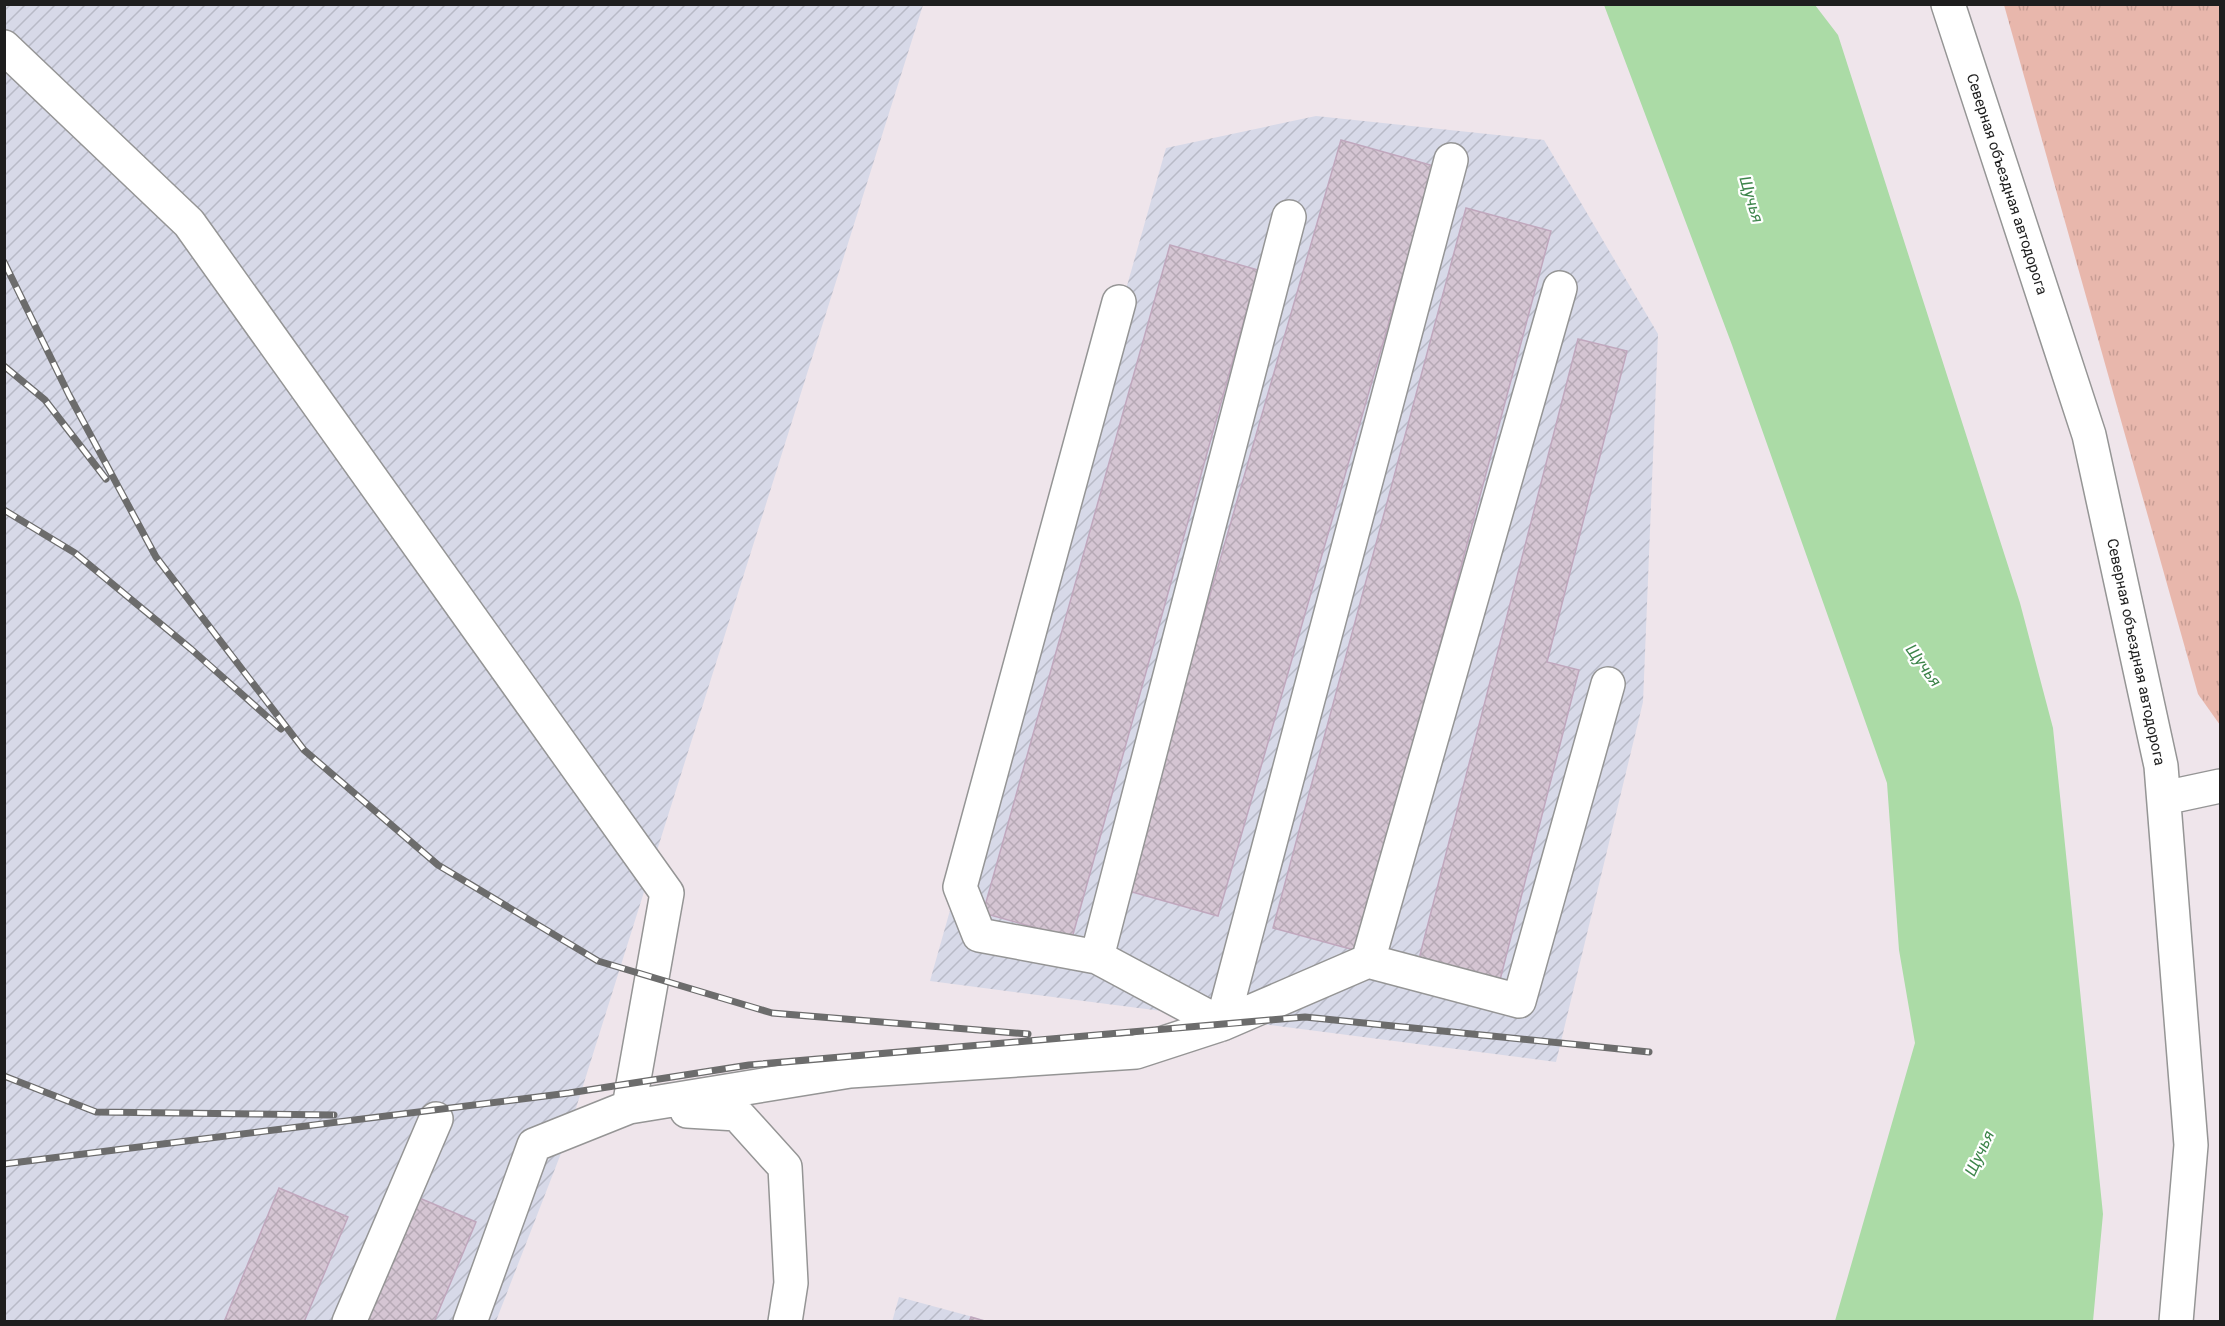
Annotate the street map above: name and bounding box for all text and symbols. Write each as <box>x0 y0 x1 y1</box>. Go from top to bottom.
street label: Северная объездная автодорога <box>1963 71 2051 297</box>
water label: Щучья <box>1735 174 1768 225</box>
street label: Северная объездная автодорога <box>2103 537 2169 767</box>
water label: Щучья <box>1902 640 1945 690</box>
water label: Щучья <box>1961 1128 1998 1179</box>

